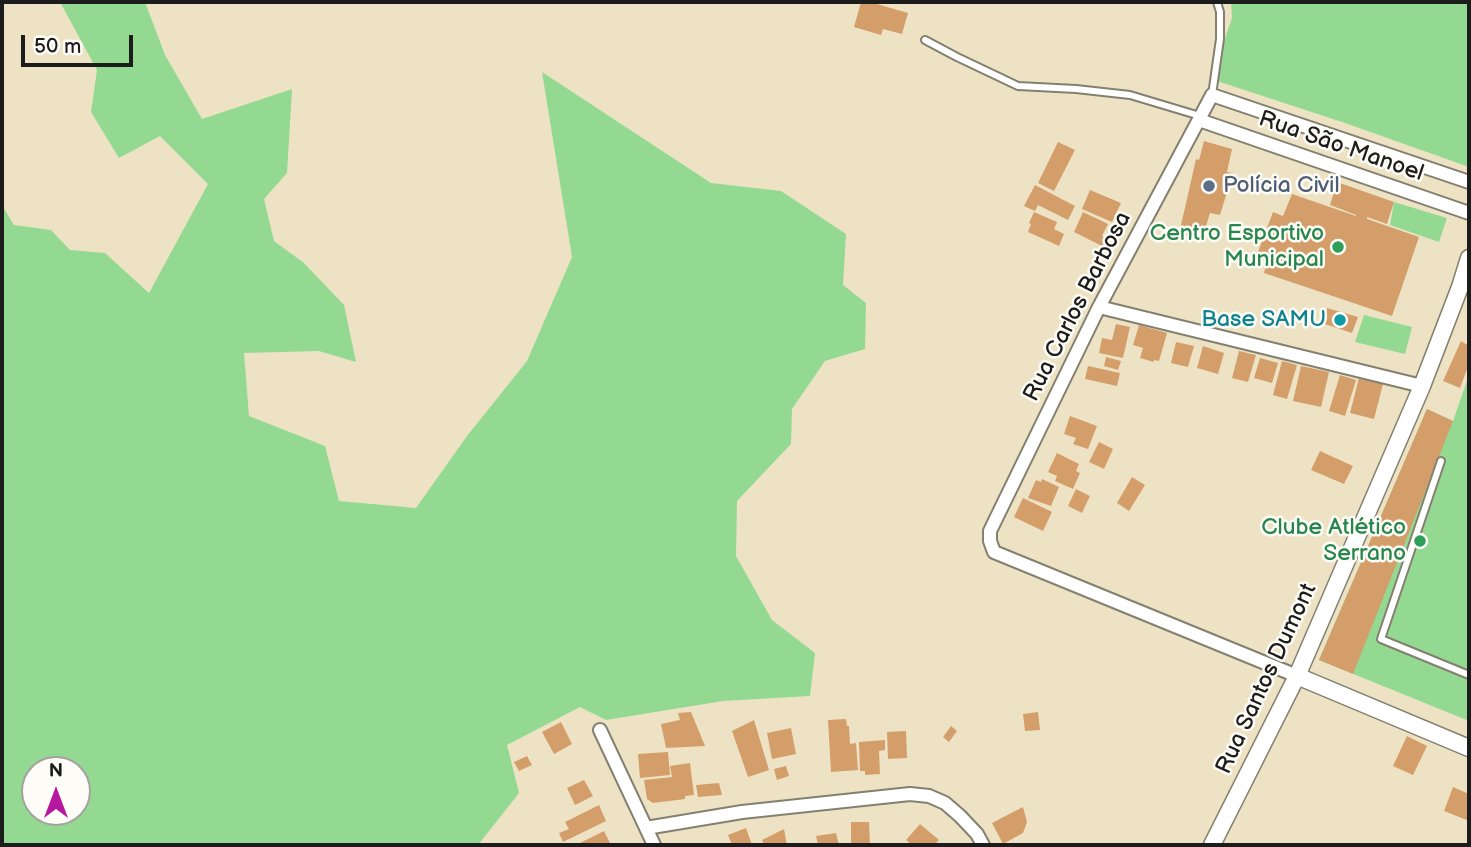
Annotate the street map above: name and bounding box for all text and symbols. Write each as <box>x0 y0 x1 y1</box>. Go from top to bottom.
scale bar <box>24 21 136 65</box>
text: 50 m <box>34 34 81 59</box>
street label: Rua São Manoel <box>1255 106 1427 188</box>
place label: Polícia Civil <box>1223 172 1340 200</box>
marker: Polícia Civil <box>1201 178 1217 194</box>
street label: Rua Carlos Barbosa <box>1018 208 1138 406</box>
place label: Centro Esportivo Municipal <box>1150 220 1324 274</box>
marker: Centro Esportivo Municipal <box>1330 239 1346 255</box>
place label: Base SAMU <box>1201 306 1326 334</box>
marker: Base SAMU <box>1332 312 1348 328</box>
place label: Clube Atlético Serrano <box>1261 514 1406 568</box>
marker: Clube Atlético Serrano <box>1412 533 1428 549</box>
street label: Rua Santos Dumont <box>1211 579 1323 779</box>
north arrow <box>21 756 91 826</box>
text: N <box>49 760 63 783</box>

